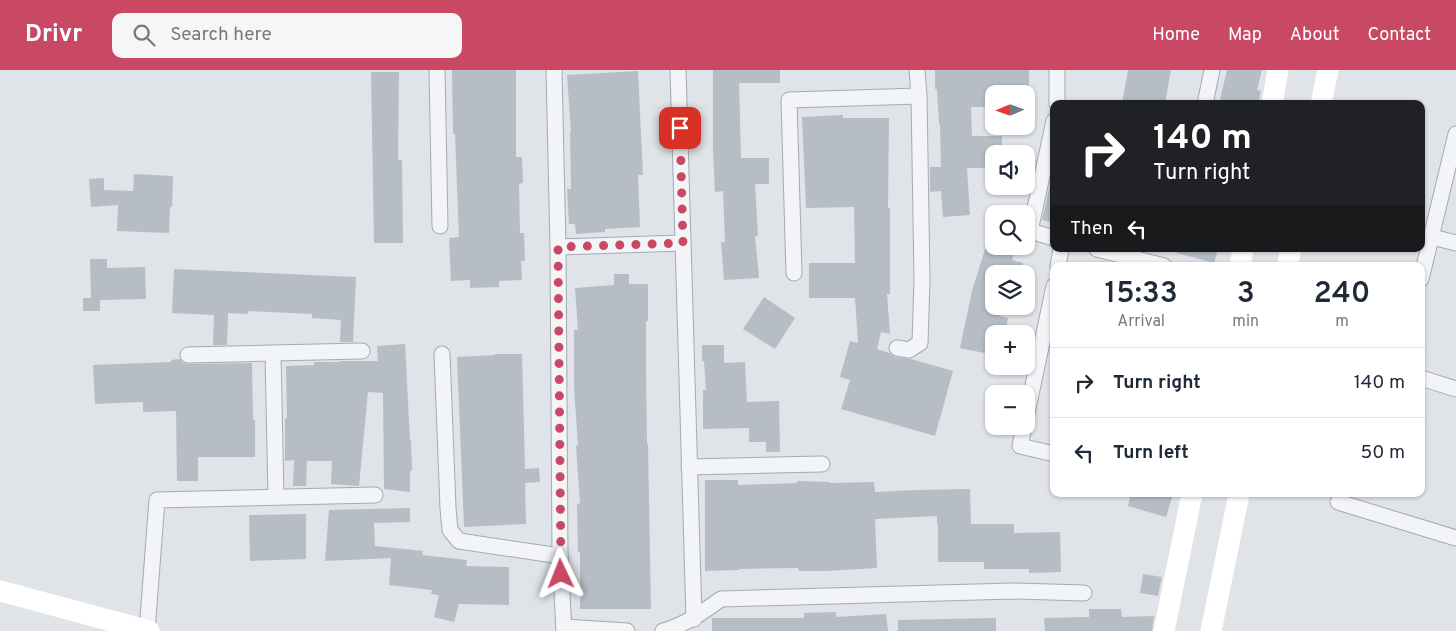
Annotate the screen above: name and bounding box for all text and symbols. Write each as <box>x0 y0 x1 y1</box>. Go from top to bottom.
search box <box>112 13 462 58</box>
text: Drivr <box>25 20 82 50</box>
icon: search <box>130 21 158 49</box>
text: Search here <box>170 23 272 47</box>
text: Home <box>1152 24 1200 47</box>
text: Map <box>1228 24 1262 47</box>
text: About <box>1290 24 1339 47</box>
text: Contact <box>1367 24 1431 47</box>
north arrow <box>985 85 1035 135</box>
map controls <box>985 85 1035 435</box>
pin <box>659 107 701 149</box>
icon: arrive <box>666 114 694 142</box>
text: 140 m <box>1153 117 1252 161</box>
icon: right <box>1070 120 1135 185</box>
button: sound <box>985 145 1035 195</box>
text: Turn right <box>1153 160 1250 187</box>
button: search <box>985 205 1035 255</box>
icon: left <box>1123 215 1151 243</box>
text: Then <box>1070 217 1113 241</box>
button: layers <box>985 265 1035 315</box>
text: 15:33 <box>1105 276 1178 313</box>
text: 3 <box>1237 276 1255 313</box>
text: 240 <box>1314 276 1370 313</box>
text: Arrival <box>1117 312 1165 332</box>
text: min <box>1232 312 1259 332</box>
text: m <box>1335 312 1349 332</box>
button: + <box>985 325 1035 375</box>
icon: right <box>1070 369 1098 397</box>
text: Turn right <box>1113 371 1201 395</box>
text: 140 m <box>1354 371 1405 395</box>
button: − <box>985 385 1035 435</box>
icon: left <box>1070 439 1098 467</box>
text: Turn left <box>1113 441 1189 465</box>
text: 50 m <box>1360 441 1405 465</box>
position arrow <box>534 547 586 599</box>

